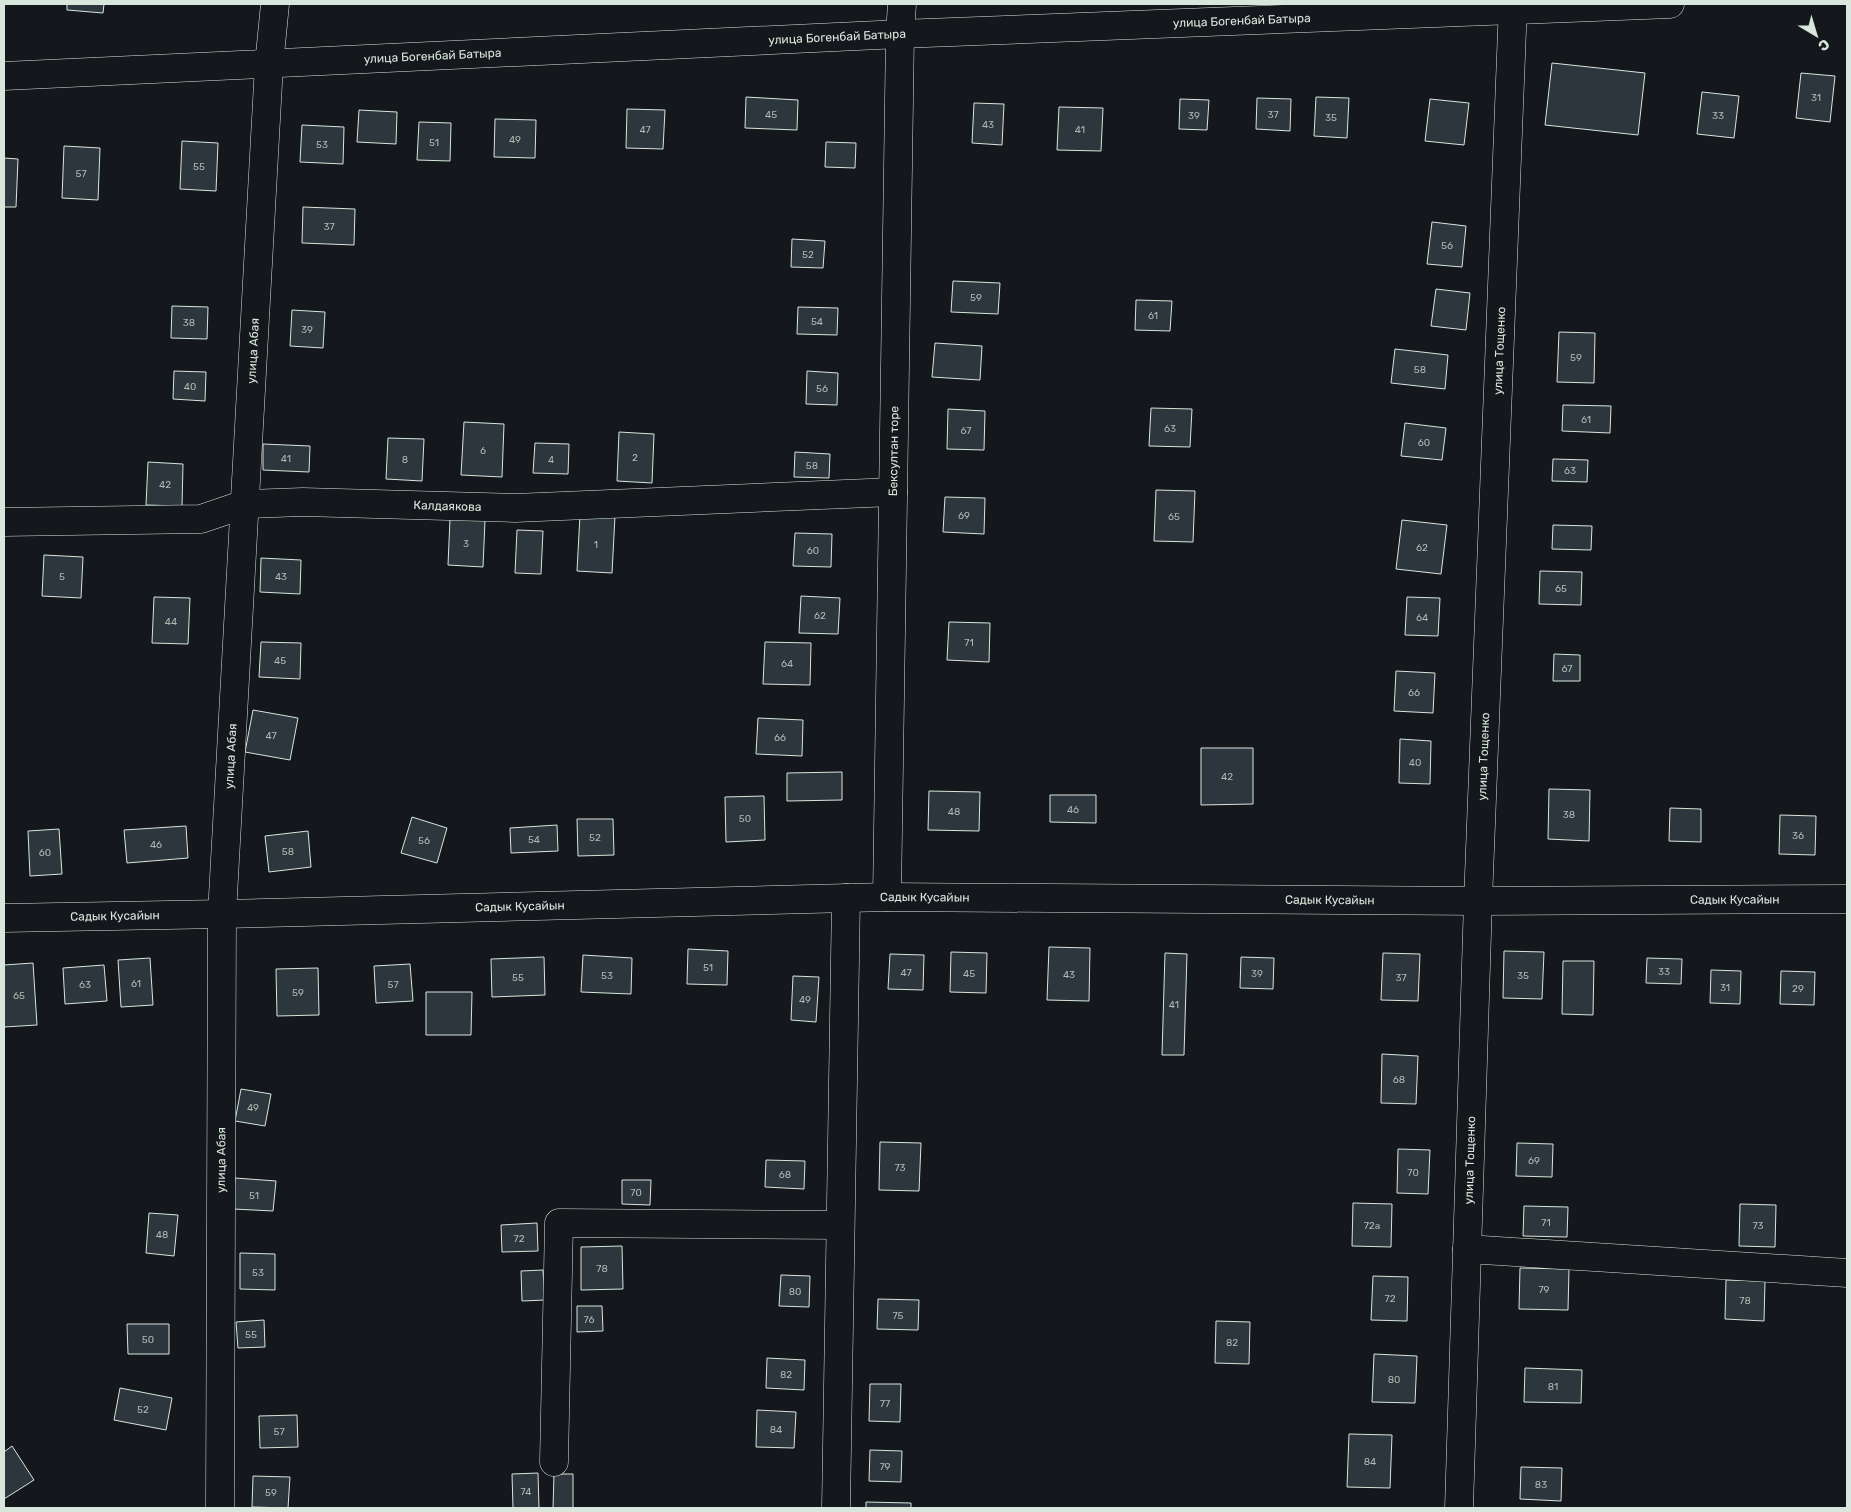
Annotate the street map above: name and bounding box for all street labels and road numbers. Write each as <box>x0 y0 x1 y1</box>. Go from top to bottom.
street label: улица Богенбай Батыра <box>1173 11 1311 30</box>
street label: улица Богенбай Батыра <box>768 27 906 47</box>
street label: улица Богенбай Батыра <box>363 46 502 66</box>
street label: улица Тощенко <box>1491 306 1508 395</box>
street label: улица Абая <box>244 318 262 384</box>
street label: Бексултан торе <box>886 405 901 496</box>
street label: Калдаякова <box>413 498 482 514</box>
street label: улица Тощенко <box>1475 712 1492 801</box>
street label: улица Абая <box>222 723 240 789</box>
street label: Садык Кусайын <box>880 890 970 905</box>
street label: Садык Кусайын <box>1690 892 1780 907</box>
street label: Садык Кусайын <box>1285 893 1375 907</box>
street label: Садык Кусайын <box>475 898 565 915</box>
street label: Садык Кусайын <box>70 908 160 924</box>
street label: улица Тощенко <box>1462 1116 1478 1204</box>
street label: улица Абая <box>214 1127 228 1193</box>

